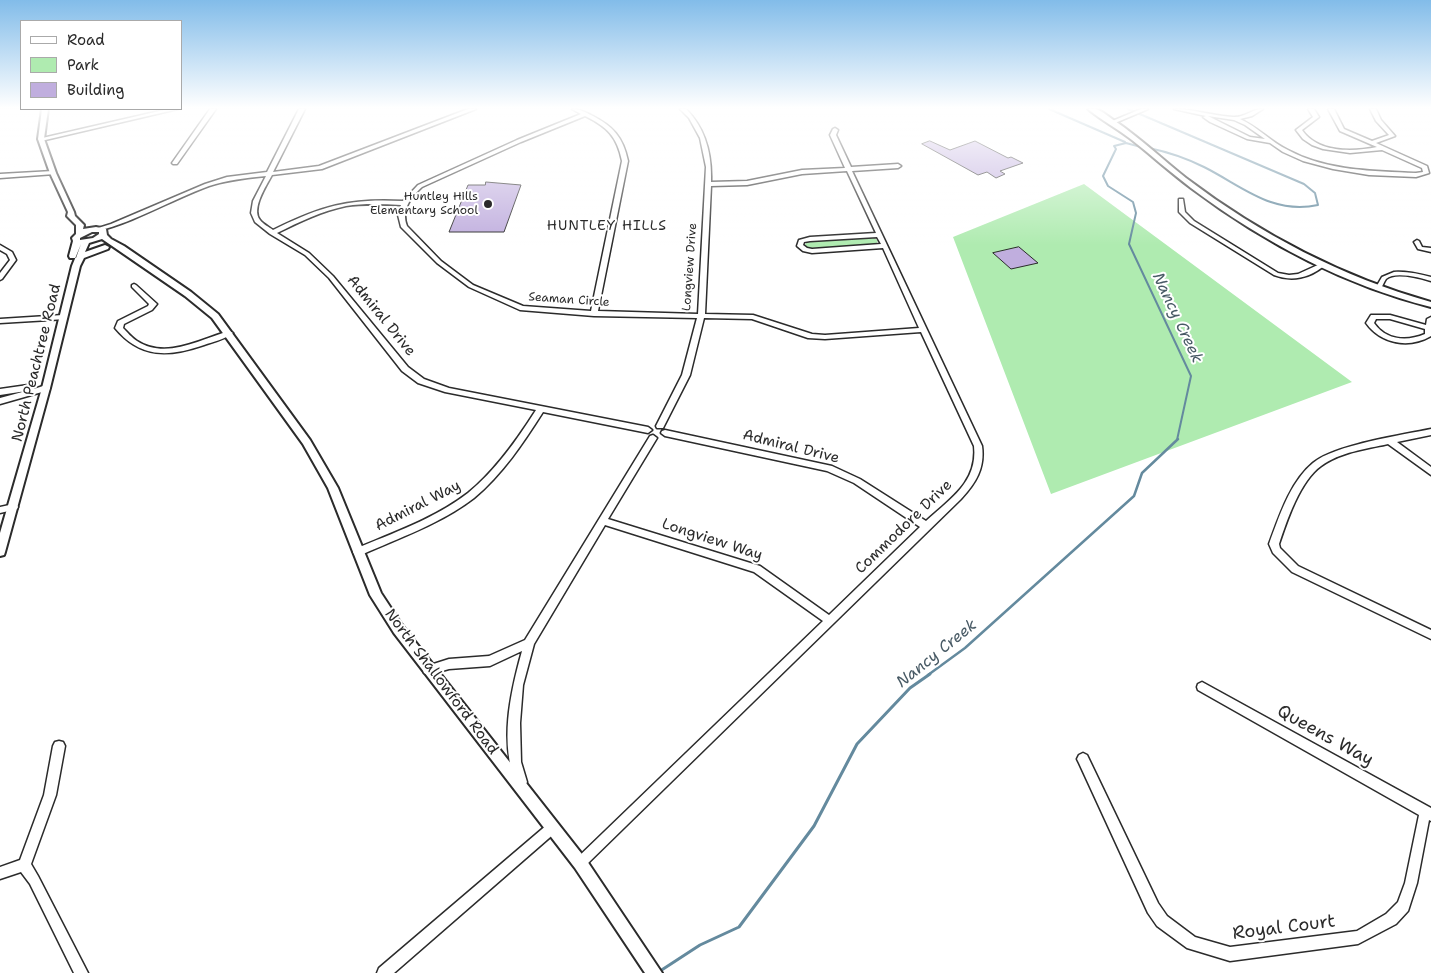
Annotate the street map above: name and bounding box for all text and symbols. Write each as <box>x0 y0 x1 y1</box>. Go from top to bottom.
legend <box>20 20 182 110</box>
text: Road <box>67 30 105 50</box>
text: Park <box>67 55 99 75</box>
text: Building <box>67 80 124 100</box>
place label: Huntley Hills Elementary School <box>370 190 478 218</box>
marker: Huntley Hills Elementary School <box>482 198 494 210</box>
district label: HUNTLEY HILLS <box>545 218 669 234</box>
street label: Longview Drive <box>680 223 700 311</box>
water label: Nancy Creek <box>1148 270 1206 366</box>
street label: Admiral Drive <box>343 272 419 360</box>
street label: North Peachtree Road <box>9 282 65 444</box>
street label: Seaman Circle <box>528 290 610 310</box>
street label: Admiral Drive <box>741 426 841 468</box>
street label: Commodore Drive <box>852 476 956 578</box>
street label: Admiral Way <box>372 477 464 535</box>
street label: Longview Way <box>659 515 765 565</box>
street label: North Shallowford Road <box>380 606 502 758</box>
water label: Nancy Creek <box>893 616 981 692</box>
street label: Queens Way <box>1273 701 1377 771</box>
street label: Royal Court <box>1231 911 1337 945</box>

